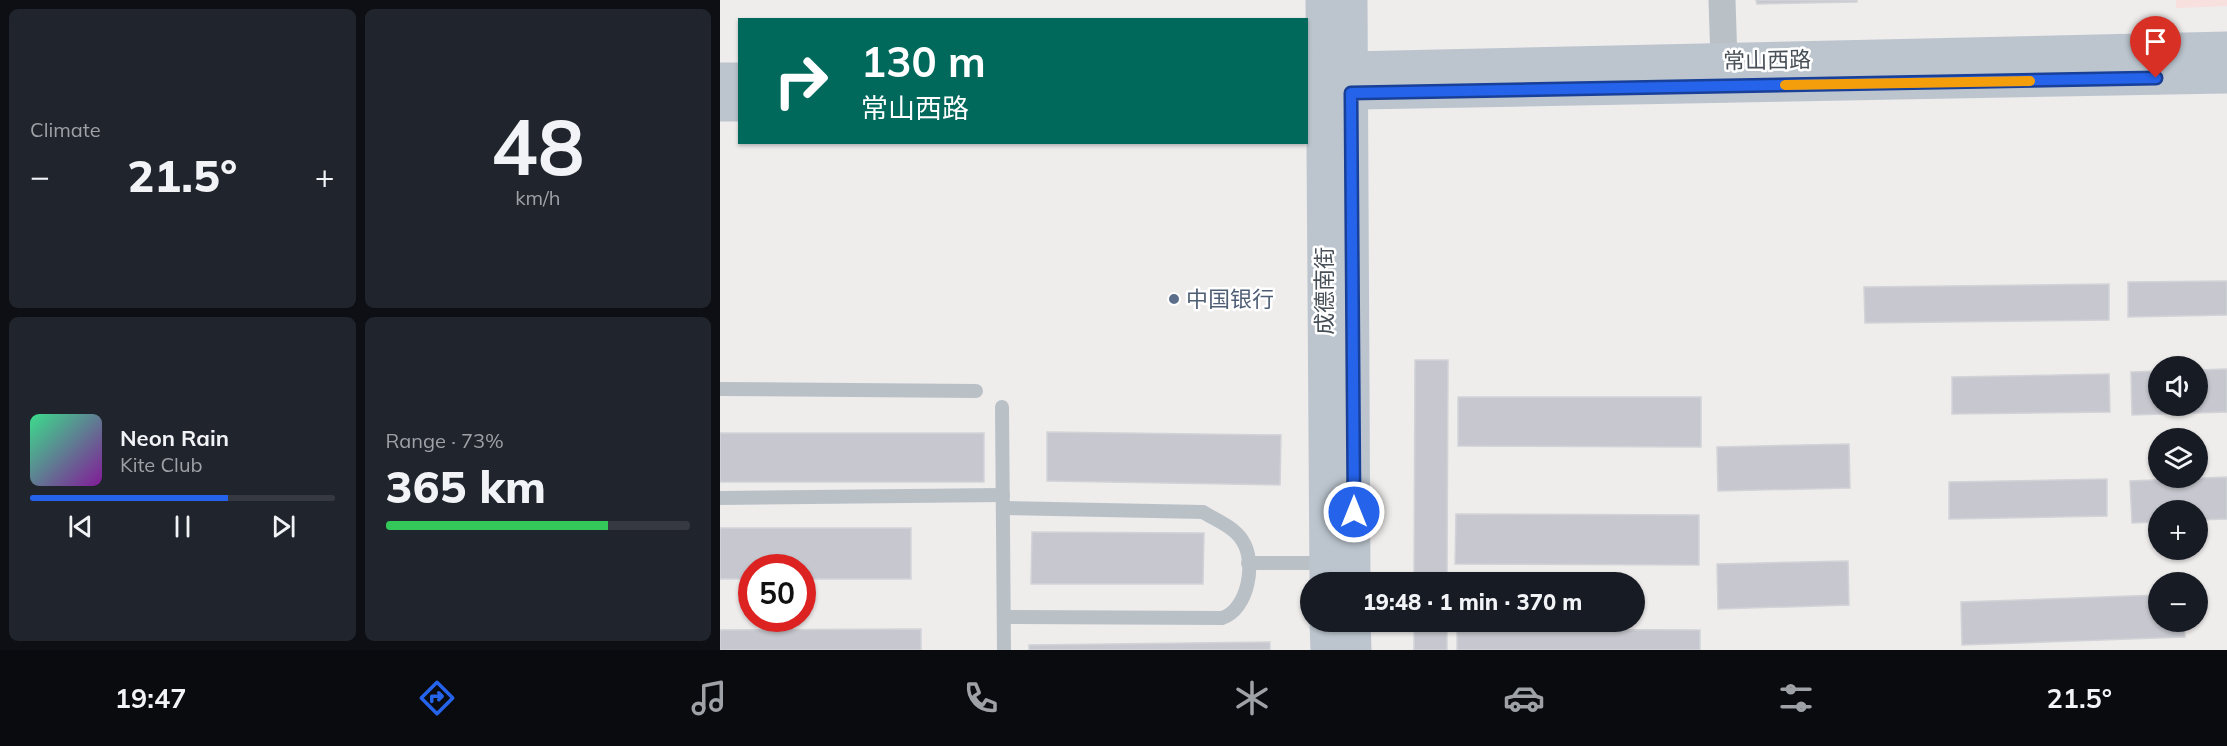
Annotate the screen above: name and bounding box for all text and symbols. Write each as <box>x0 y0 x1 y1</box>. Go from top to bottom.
pin <box>2130 16 2181 78</box>
icon: arrive <box>2139 25 2172 58</box>
text: 130 m <box>861 35 986 88</box>
icon: right <box>762 42 840 120</box>
street label: 常山西路 <box>1723 45 1811 75</box>
text: 常山西路 <box>861 91 969 125</box>
text: 48 <box>491 97 585 195</box>
text: Climate <box>30 117 101 142</box>
text: 21.5° <box>127 147 237 203</box>
text: − <box>30 155 50 196</box>
text: + <box>315 155 334 196</box>
text: km/h <box>515 185 560 210</box>
street label: 成德南街 <box>1310 247 1338 335</box>
place label: 中国银行 <box>1186 285 1274 313</box>
marker: 中国银行 <box>1167 292 1181 306</box>
map controls <box>2148 356 2208 632</box>
button: sound <box>2148 356 2208 416</box>
text: Neon Rain <box>120 424 229 452</box>
text: Range · 73% <box>386 428 504 453</box>
button: layers <box>2148 428 2208 488</box>
text: Kite Club <box>120 452 202 477</box>
text: 365 km <box>386 458 546 514</box>
position arrow <box>1322 480 1386 544</box>
button: + <box>2148 500 2208 560</box>
icon: previous <box>64 510 97 543</box>
icon: pause <box>166 510 199 543</box>
icon: next <box>267 510 300 543</box>
speed limit sign: 50 <box>738 554 816 632</box>
button: − <box>2148 572 2208 632</box>
text: 19:48 · 1 min · 370 m <box>1363 588 1582 616</box>
icon: directions <box>416 677 458 719</box>
icon: music <box>688 677 730 719</box>
icon: phone <box>960 677 1002 719</box>
icon: climate <box>1231 677 1273 719</box>
icon: car <box>1503 677 1545 719</box>
icon: filters <box>1775 677 1817 719</box>
text: 19:47 <box>115 681 186 715</box>
text: 21.5° <box>2047 681 2112 715</box>

